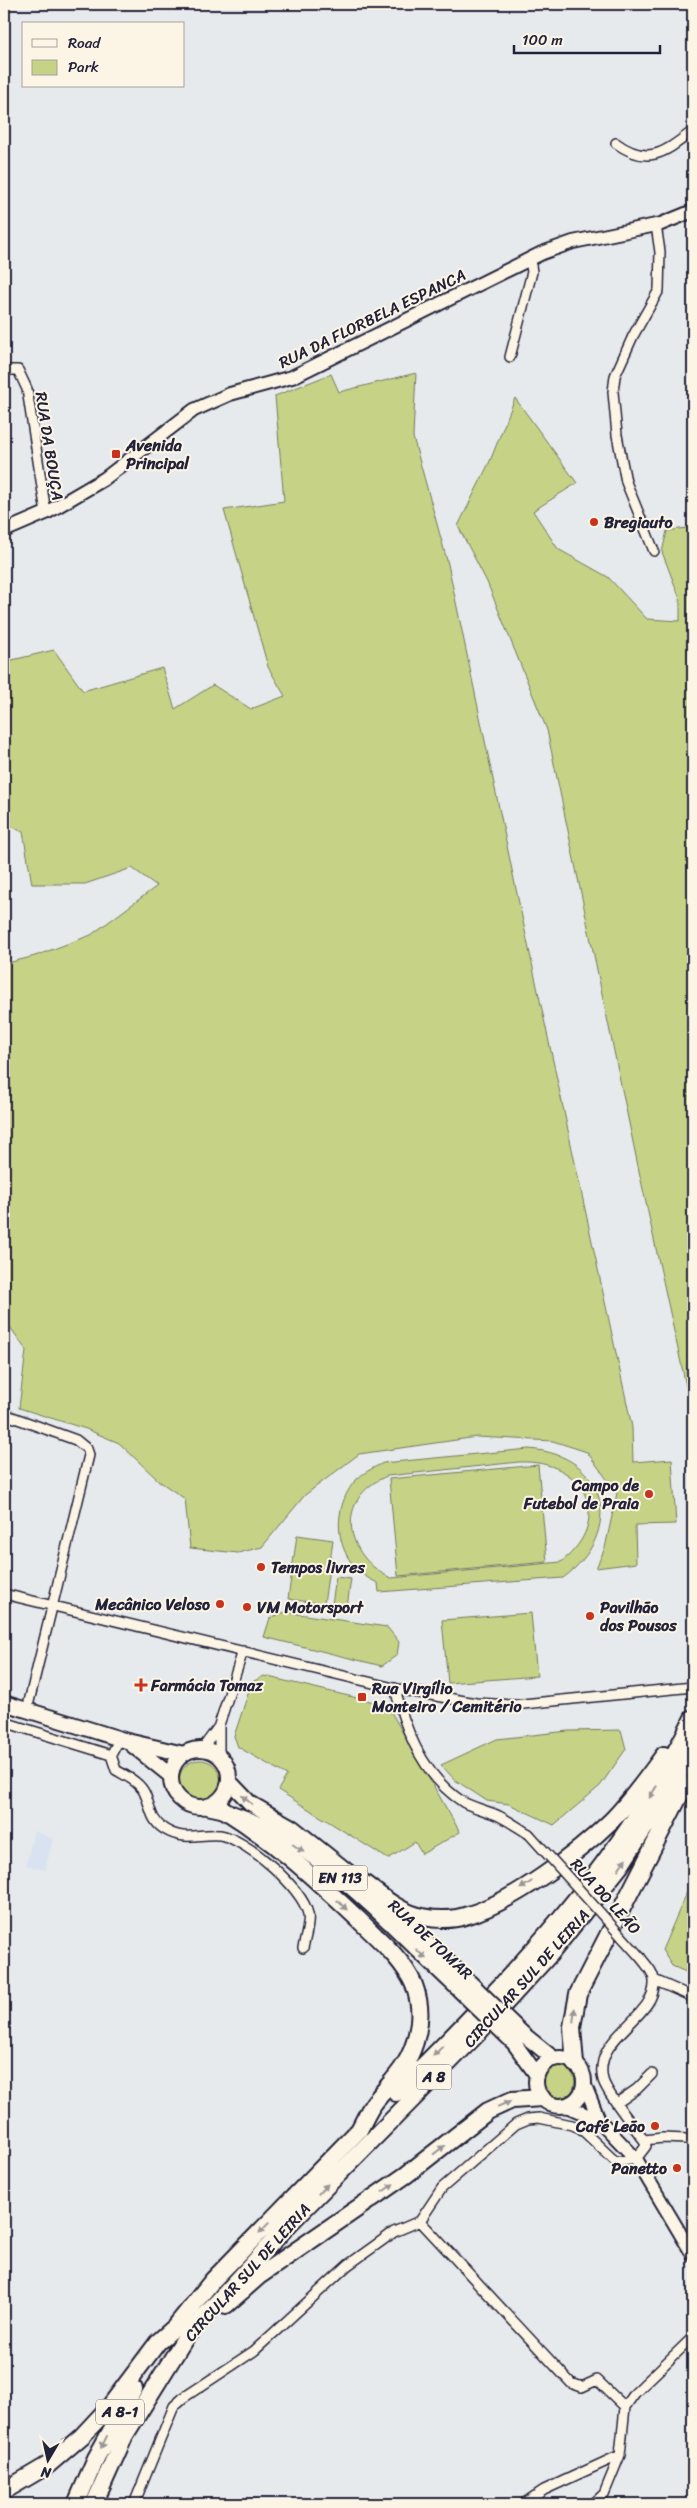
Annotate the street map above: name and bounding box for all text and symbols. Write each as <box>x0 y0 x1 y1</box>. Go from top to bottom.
legend <box>22 22 185 88</box>
scale bar <box>514 22 661 54</box>
text: 100 m <box>522 27 563 53</box>
text: Road <box>68 30 101 56</box>
text: Park <box>68 54 99 80</box>
street label: RUA DA FLORBELA ESPANCA <box>274 260 471 377</box>
street label: RUA DA BOUÇA <box>27 390 72 503</box>
place label: Avenida Principal <box>125 431 190 478</box>
marker: Avenida Principal <box>110 448 122 460</box>
place label: Bregiauto <box>604 508 673 537</box>
marker: Bregiauto <box>588 516 600 528</box>
place label: Campo de Futebol de Praia <box>523 1471 639 1518</box>
marker: Campo de Futebol de Praia <box>643 1488 655 1500</box>
place label: Tempos livres <box>271 1553 365 1582</box>
marker: Tempos livres <box>255 1561 267 1573</box>
place label: Mecânico Veloso <box>94 1590 210 1619</box>
place label: VM Motorsport <box>257 1593 365 1622</box>
place label: Pavilhão dos Pousos <box>600 1593 677 1640</box>
marker: Mecânico Veloso <box>214 1598 226 1610</box>
marker: VM Motorsport <box>241 1601 253 1613</box>
marker: Pavilhão dos Pousos <box>584 1610 596 1622</box>
place label: Farmácia Tomaz <box>150 1671 264 1700</box>
place label: Rua Virgílio Monteiro / Cemitério <box>371 1674 522 1721</box>
marker: Farmácia Tomaz <box>135 1679 147 1691</box>
marker: Rua Virgílio Monteiro / Cemitério <box>356 1691 368 1703</box>
one-way arrow <box>648 1785 657 1798</box>
one-way arrow <box>241 1794 254 1805</box>
one-way arrow <box>291 1843 305 1853</box>
street label: RUA DO LEÃO <box>563 1851 648 1941</box>
one-way arrow <box>617 1857 627 1871</box>
road number: EN 113 <box>312 1866 368 1890</box>
one-way arrow <box>519 1881 532 1890</box>
street label: RUA DE TOMAR <box>381 1892 480 1987</box>
one-way arrow <box>336 1899 348 1911</box>
street label: CIRCULAR SUL DE LEIRIA <box>456 1902 597 2054</box>
one-way arrow <box>415 1948 427 1960</box>
one-way arrow <box>570 2007 578 2023</box>
one-way arrow <box>433 2045 445 2057</box>
road number: A 8 <box>416 2064 452 2090</box>
one-way arrow <box>497 2099 511 2107</box>
place label: Café Leão <box>575 2112 645 2141</box>
marker: Café Leão <box>649 2120 661 2132</box>
one-way arrow <box>432 2145 445 2155</box>
place label: Panetto <box>611 2154 667 2183</box>
marker: Panetto <box>671 2162 683 2174</box>
one-way arrow <box>381 2183 394 2193</box>
one-way arrow <box>317 2184 329 2196</box>
street label: CIRCULAR SUL DE LEIRIA <box>177 2196 318 2348</box>
one-way arrow <box>258 2222 270 2234</box>
road number: A 8-1 <box>96 2400 144 2424</box>
one-way arrow <box>100 2435 108 2450</box>
north arrow <box>22 2436 72 2486</box>
text: N <box>39 2459 54 2486</box>

